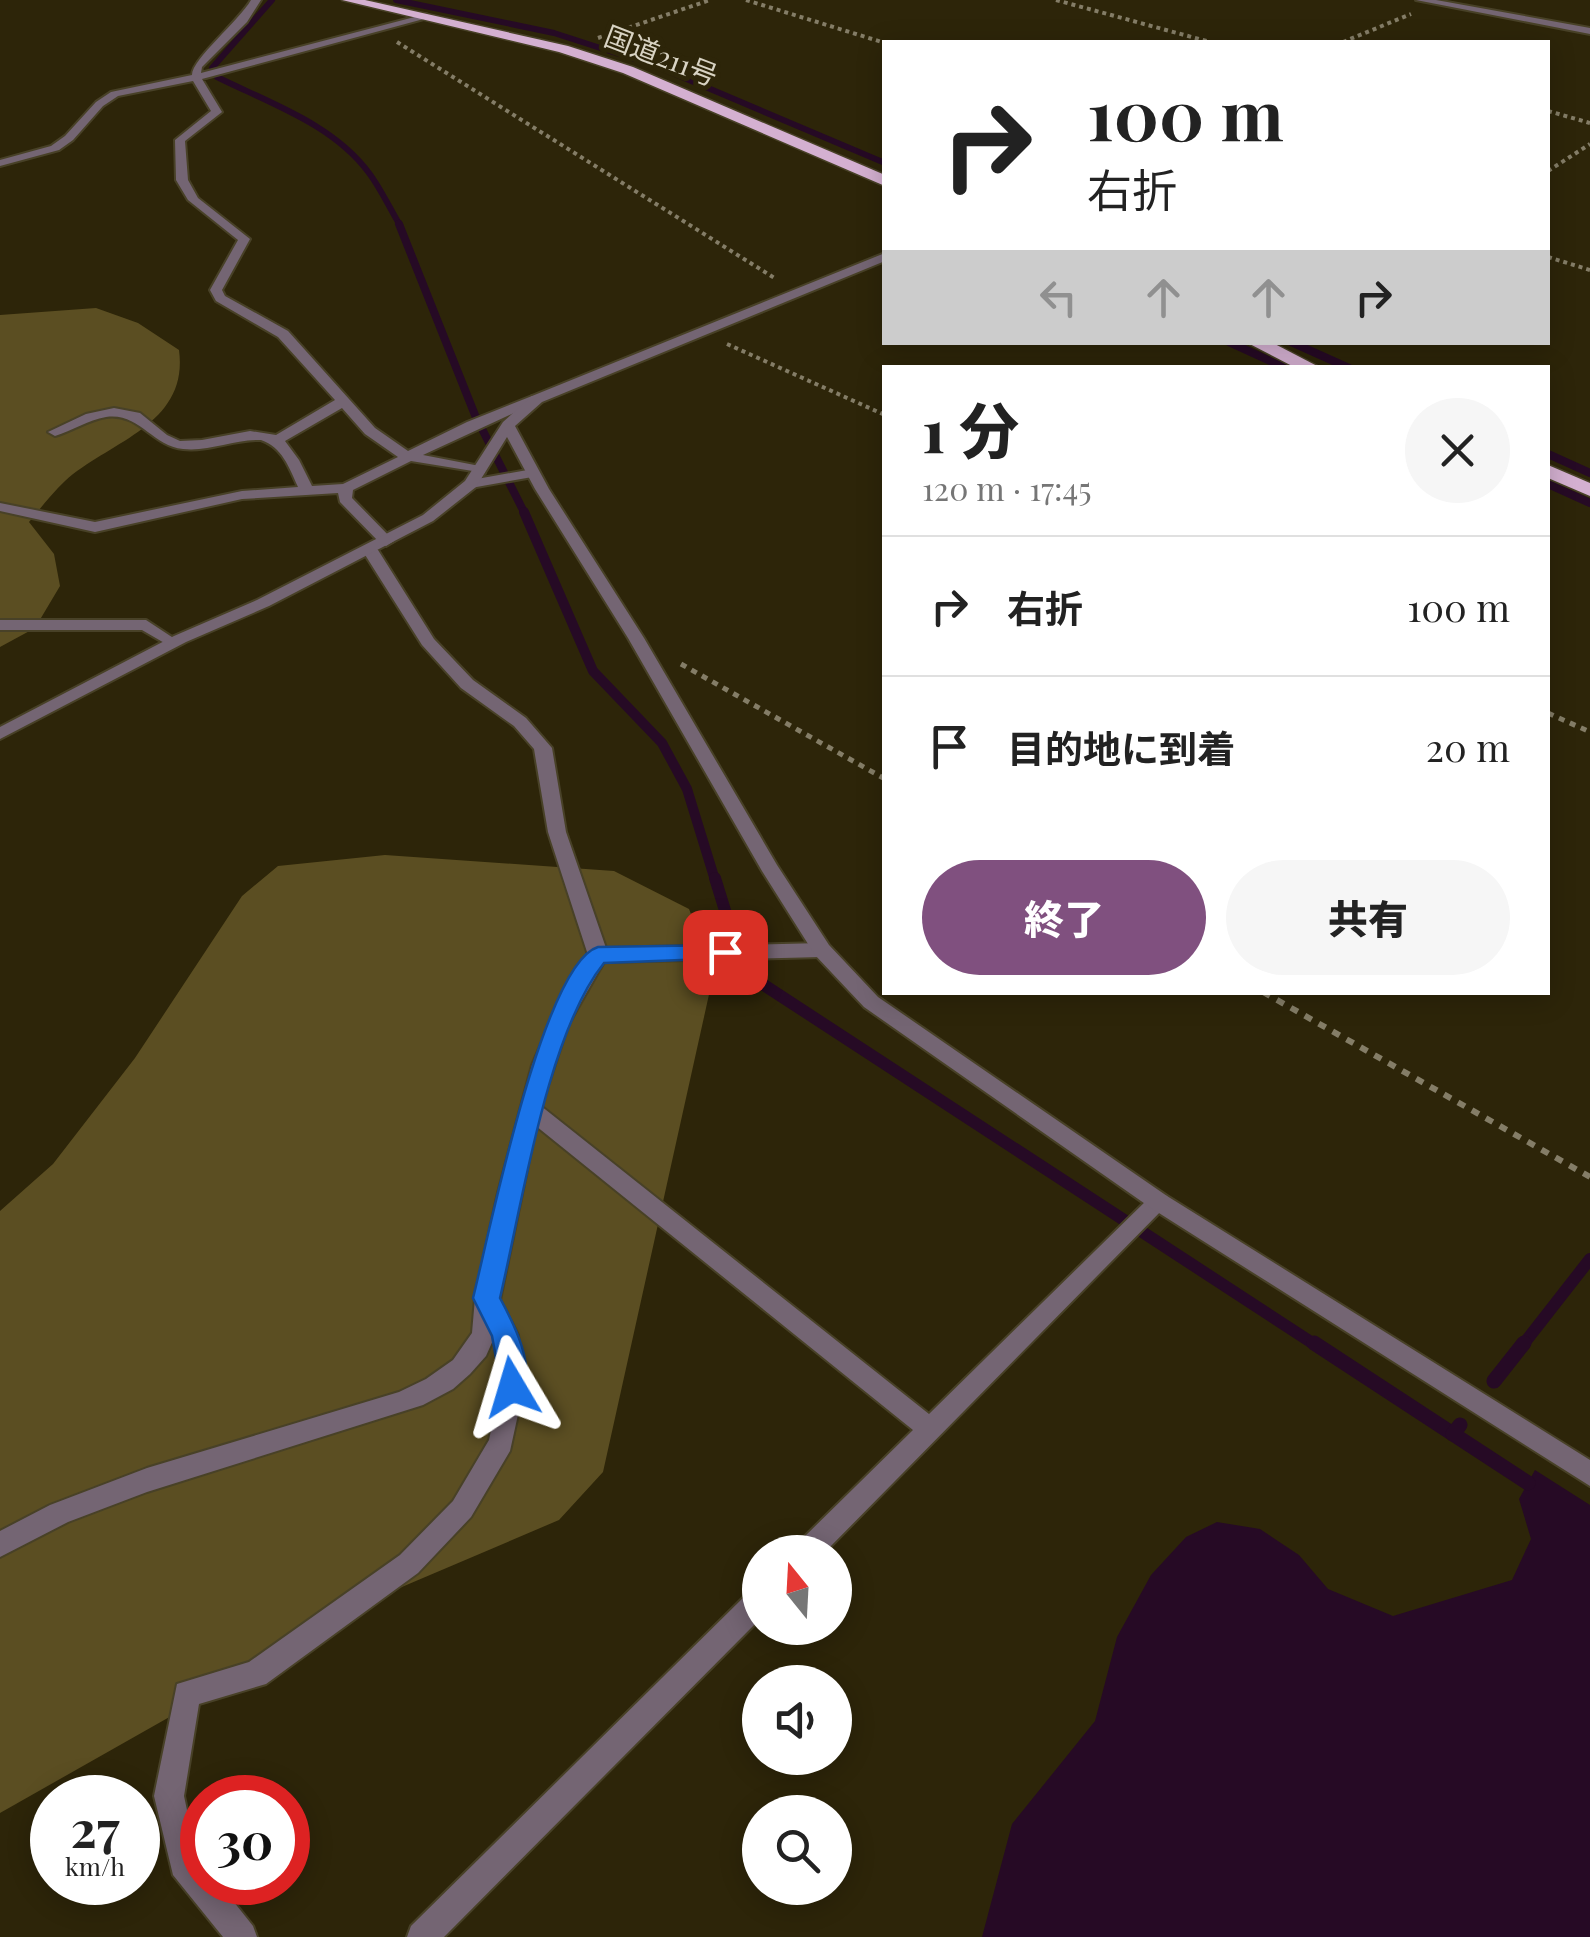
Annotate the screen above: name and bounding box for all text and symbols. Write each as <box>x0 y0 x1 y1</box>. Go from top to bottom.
street label: 国道211号 <box>600 16 723 93</box>
text: 100 m <box>1087 65 1284 159</box>
icon: right <box>922 80 1052 210</box>
text: 右折 <box>1087 158 1177 218</box>
icon: left <box>1031 270 1086 325</box>
icon: ahead <box>1136 270 1191 325</box>
icon: ahead <box>1241 270 1296 325</box>
icon: right <box>1346 270 1401 325</box>
text: 1 分 <box>922 388 1019 468</box>
button: close <box>1405 398 1510 503</box>
text: 120 m · 17:45 <box>922 466 1092 509</box>
icon: right <box>922 579 977 634</box>
text: 100 m <box>1407 581 1510 632</box>
text: 右折 <box>1007 582 1083 633</box>
icon: arrive <box>922 719 977 774</box>
text: 20 m <box>1426 721 1510 772</box>
text: 目的地に到着 <box>1007 722 1235 773</box>
button: 終了 <box>922 860 1206 975</box>
button: 共有 <box>1226 860 1510 975</box>
pin <box>683 910 768 995</box>
icon: arrive <box>698 925 753 980</box>
position arrow <box>460 1335 564 1439</box>
north arrow <box>742 1535 852 1645</box>
map controls <box>742 1535 852 1905</box>
button: sound <box>742 1665 852 1775</box>
speed limit sign: 30 <box>180 1775 310 1905</box>
text: 27 <box>71 1794 119 1861</box>
button: search <box>742 1795 852 1905</box>
text: km/h <box>65 1849 125 1882</box>

